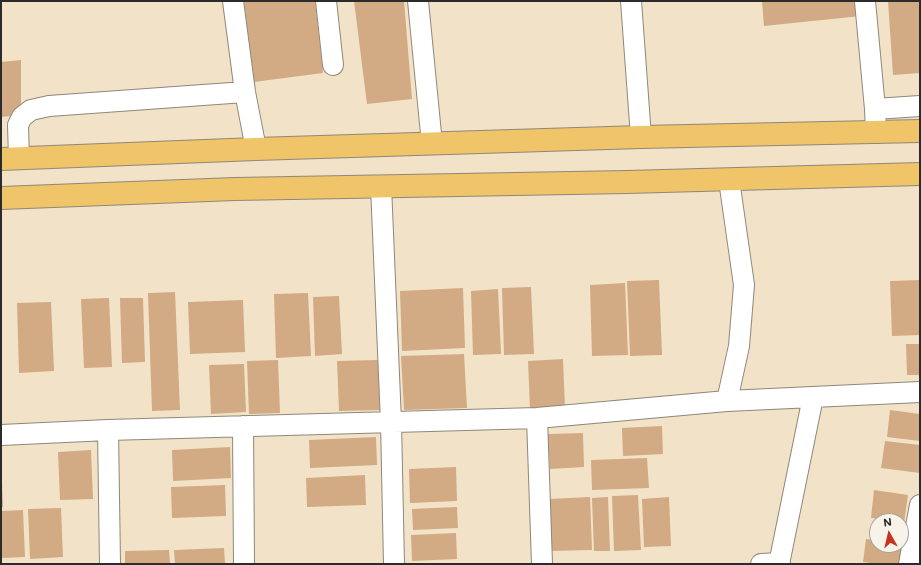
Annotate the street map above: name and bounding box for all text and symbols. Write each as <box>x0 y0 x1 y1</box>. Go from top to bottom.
north arrow <box>869 513 909 553</box>
text: N <box>882 514 893 530</box>

